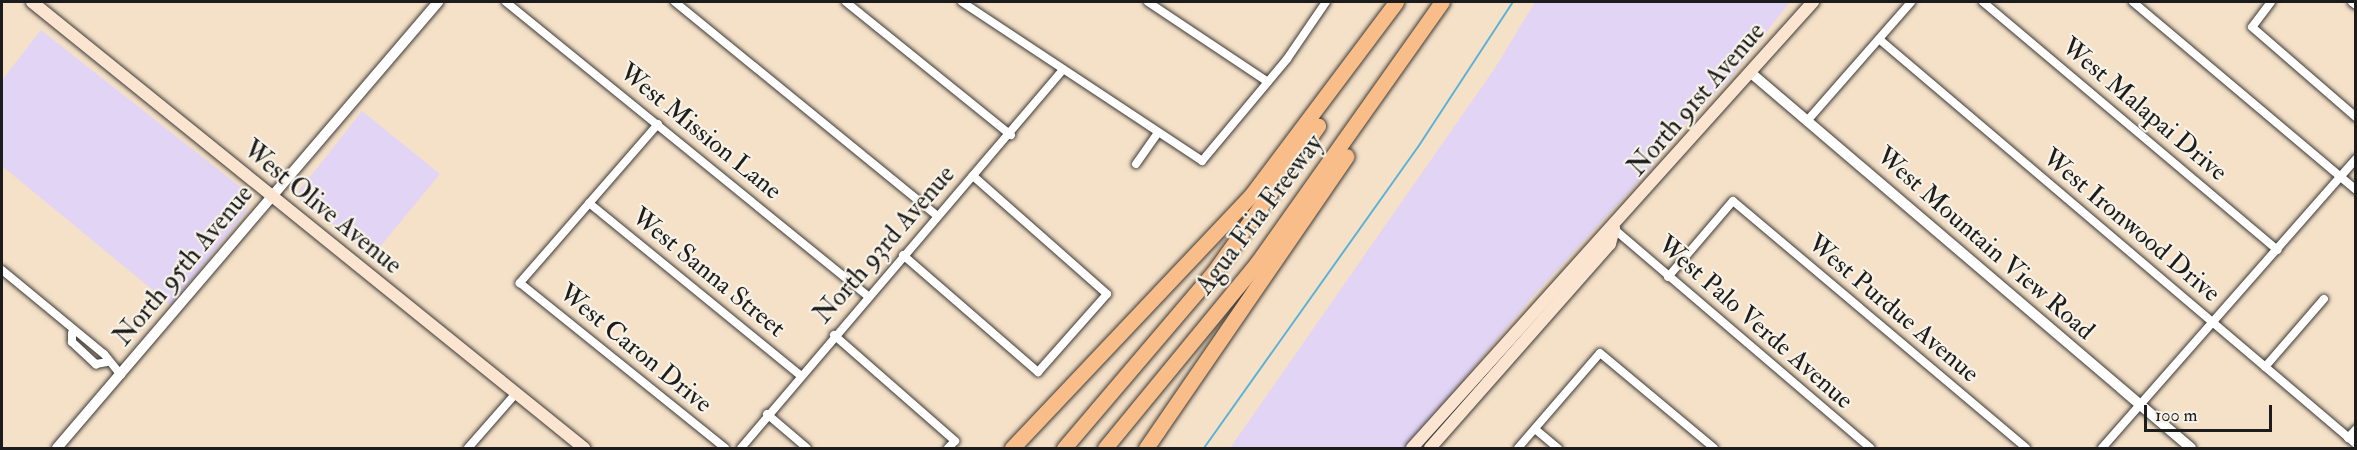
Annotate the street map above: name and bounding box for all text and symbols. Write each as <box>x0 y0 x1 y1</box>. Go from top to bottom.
street label: North 91st Avenue <box>1622 17 1772 183</box>
street label: West Malapai Drive <box>2055 32 2233 188</box>
street label: West Mission Lane <box>613 57 787 207</box>
street label: Agua Fria Freeway <box>1190 129 1330 301</box>
street label: West Olive Avenue <box>236 135 408 281</box>
street label: West Mountain View Road <box>1870 141 2100 347</box>
street label: West Ironwood Drive <box>2036 143 2226 309</box>
street label: North 93rd Avenue <box>808 160 962 330</box>
street label: North 95th Avenue <box>108 179 260 353</box>
street label: West Sanna Street <box>625 202 791 344</box>
street label: West Purdue Avenue <box>1801 228 1985 390</box>
street label: West Palo Verde Avenue <box>1651 230 1859 416</box>
street label: West Caron Drive <box>552 278 718 420</box>
scale bar <box>2147 393 2274 431</box>
text: 100 m <box>2155 404 2198 427</box>

